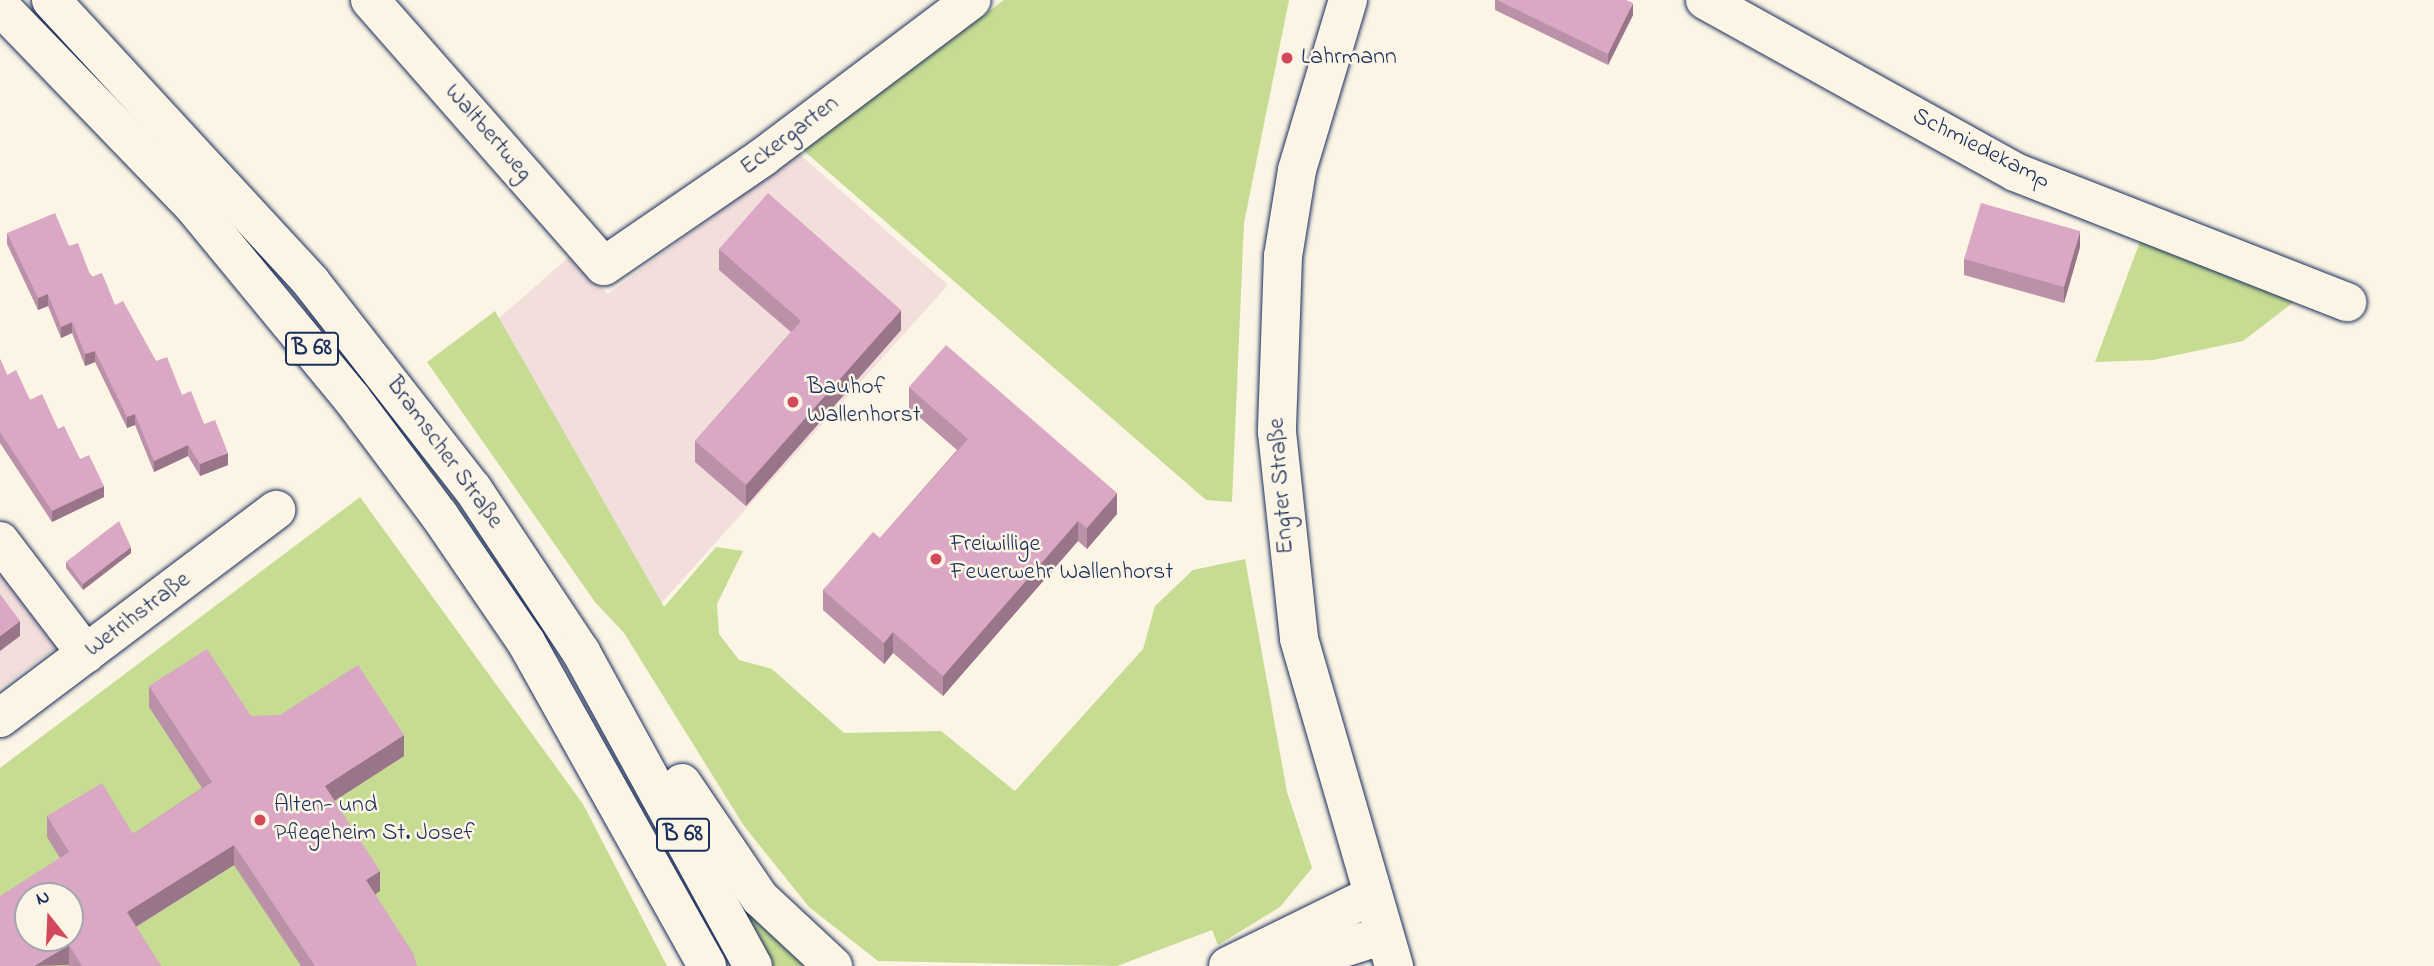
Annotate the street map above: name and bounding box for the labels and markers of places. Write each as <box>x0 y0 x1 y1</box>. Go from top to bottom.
place label: Lahrmann <box>1301 44 1397 72</box>
marker: Lahrmann <box>1279 50 1295 66</box>
place label: Bauhof Wallenhorst <box>807 374 921 430</box>
marker: Bauhof Wallenhorst <box>785 394 801 410</box>
place label: Freiwillige Feuerwehr Wallenhorst <box>950 531 1173 587</box>
marker: Freiwillige Feuerwehr Wallenhorst <box>928 551 944 567</box>
place label: Alten- und Pflegeheim St. Josef <box>274 792 475 848</box>
marker: Alten- und Pflegeheim St. Josef <box>252 812 268 828</box>

